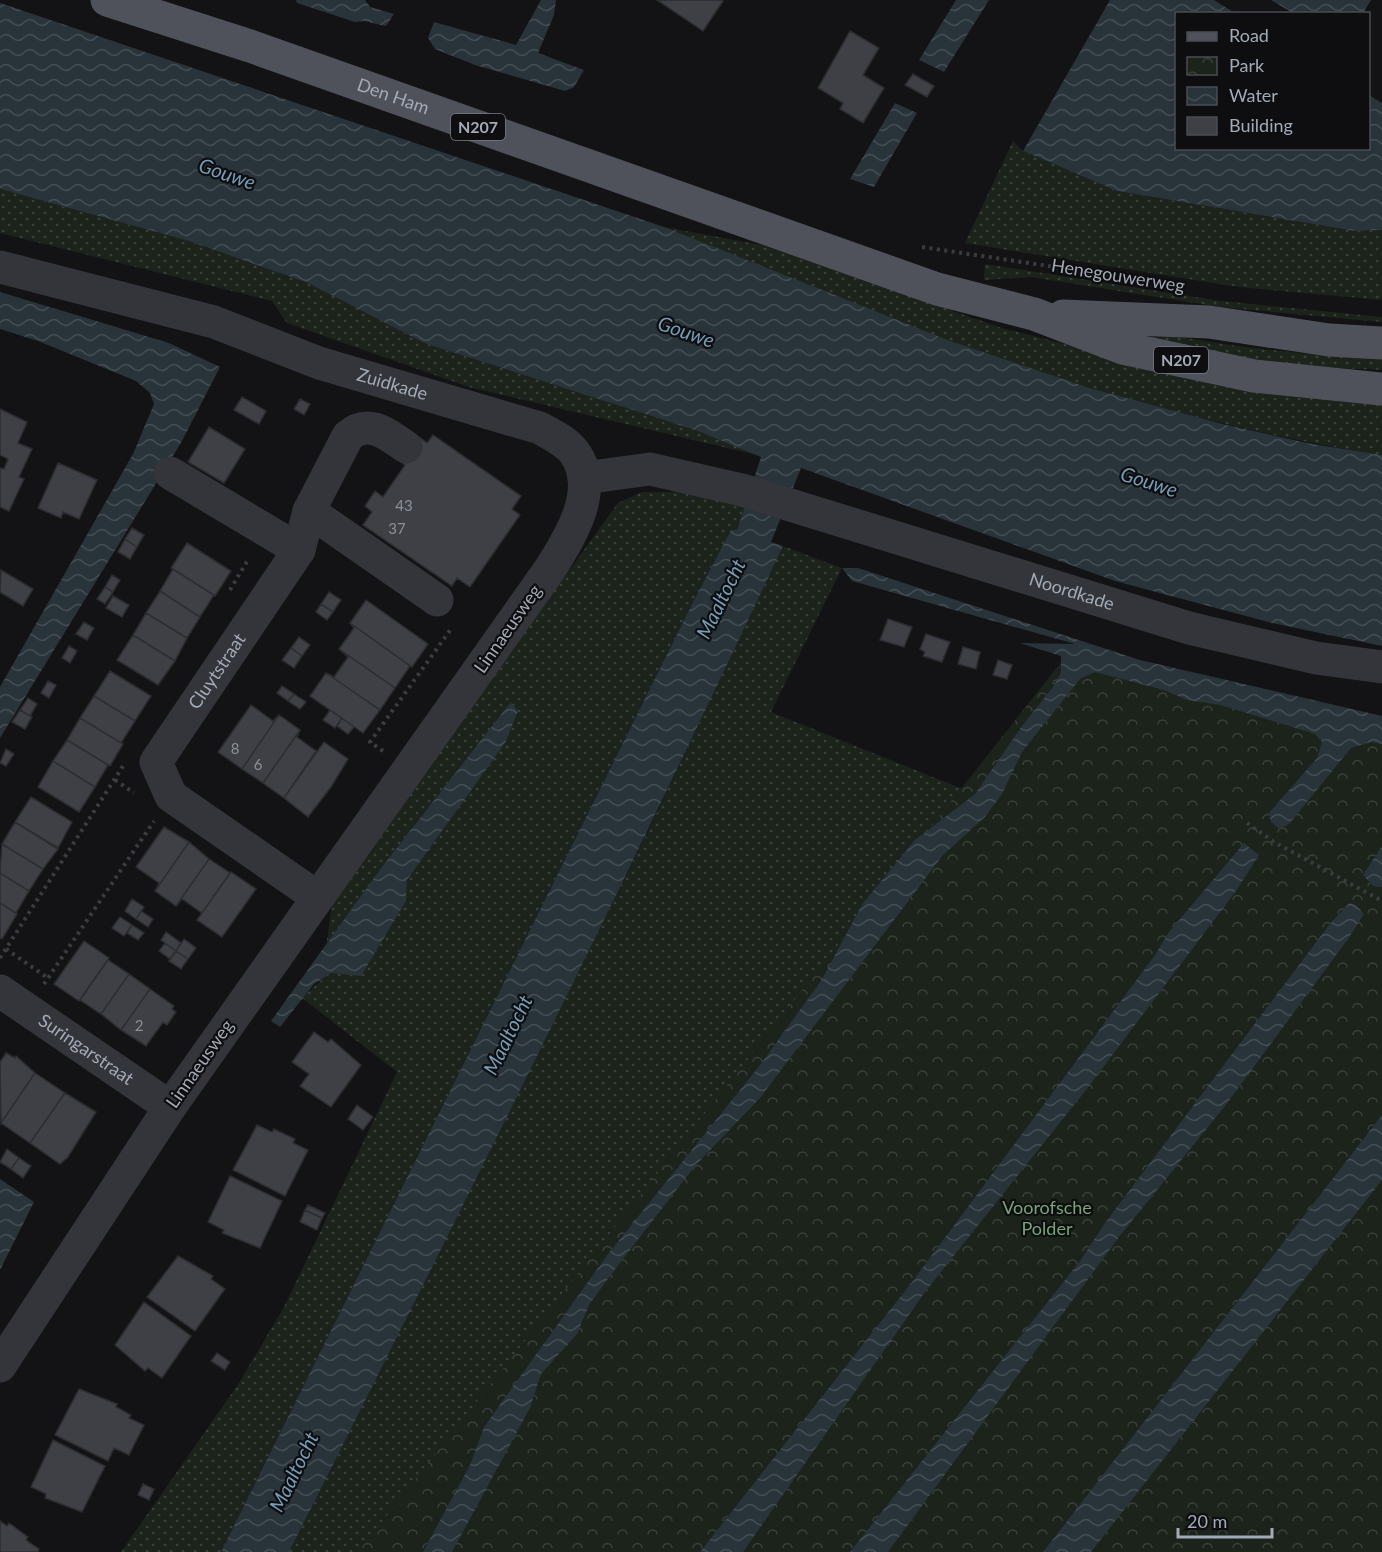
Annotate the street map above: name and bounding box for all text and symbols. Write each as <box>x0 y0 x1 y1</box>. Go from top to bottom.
legend <box>1175 12 1370 150</box>
text: Road <box>1229 24 1269 46</box>
text: Park <box>1229 54 1265 76</box>
street label: Den Ham <box>354 73 432 119</box>
text: Water <box>1229 84 1278 106</box>
road number: N207 <box>451 114 505 140</box>
text: Building <box>1229 114 1293 136</box>
water label: Gouwe <box>196 152 259 194</box>
street label: Henegouwerweg <box>1050 254 1187 296</box>
water label: Gouwe <box>655 310 718 352</box>
road number: N207 <box>1154 347 1208 373</box>
street label: Zuidkade <box>355 363 430 404</box>
water label: Gouwe <box>1118 461 1181 501</box>
house number: 43 <box>395 496 413 514</box>
house number: 37 <box>388 519 406 537</box>
water label: Maaltocht <box>691 555 750 642</box>
street label: Noordkade <box>1027 567 1117 614</box>
street label: Linnaeusweg <box>469 580 546 677</box>
street label: Cluytstraat <box>183 628 250 713</box>
house number: 8 <box>231 739 239 757</box>
house number: 6 <box>254 755 263 773</box>
water label: Maaltocht <box>478 991 537 1078</box>
street label: Suringarstraat <box>35 1009 139 1089</box>
street label: Linnaeusweg <box>161 1015 238 1112</box>
house number: 2 <box>135 1016 143 1034</box>
park label: Voorofsche Polder <box>1002 1196 1092 1239</box>
water label: Maaltocht <box>264 1428 323 1515</box>
scale bar <box>1178 1501 1272 1539</box>
text: 20 m <box>1187 1510 1227 1532</box>

